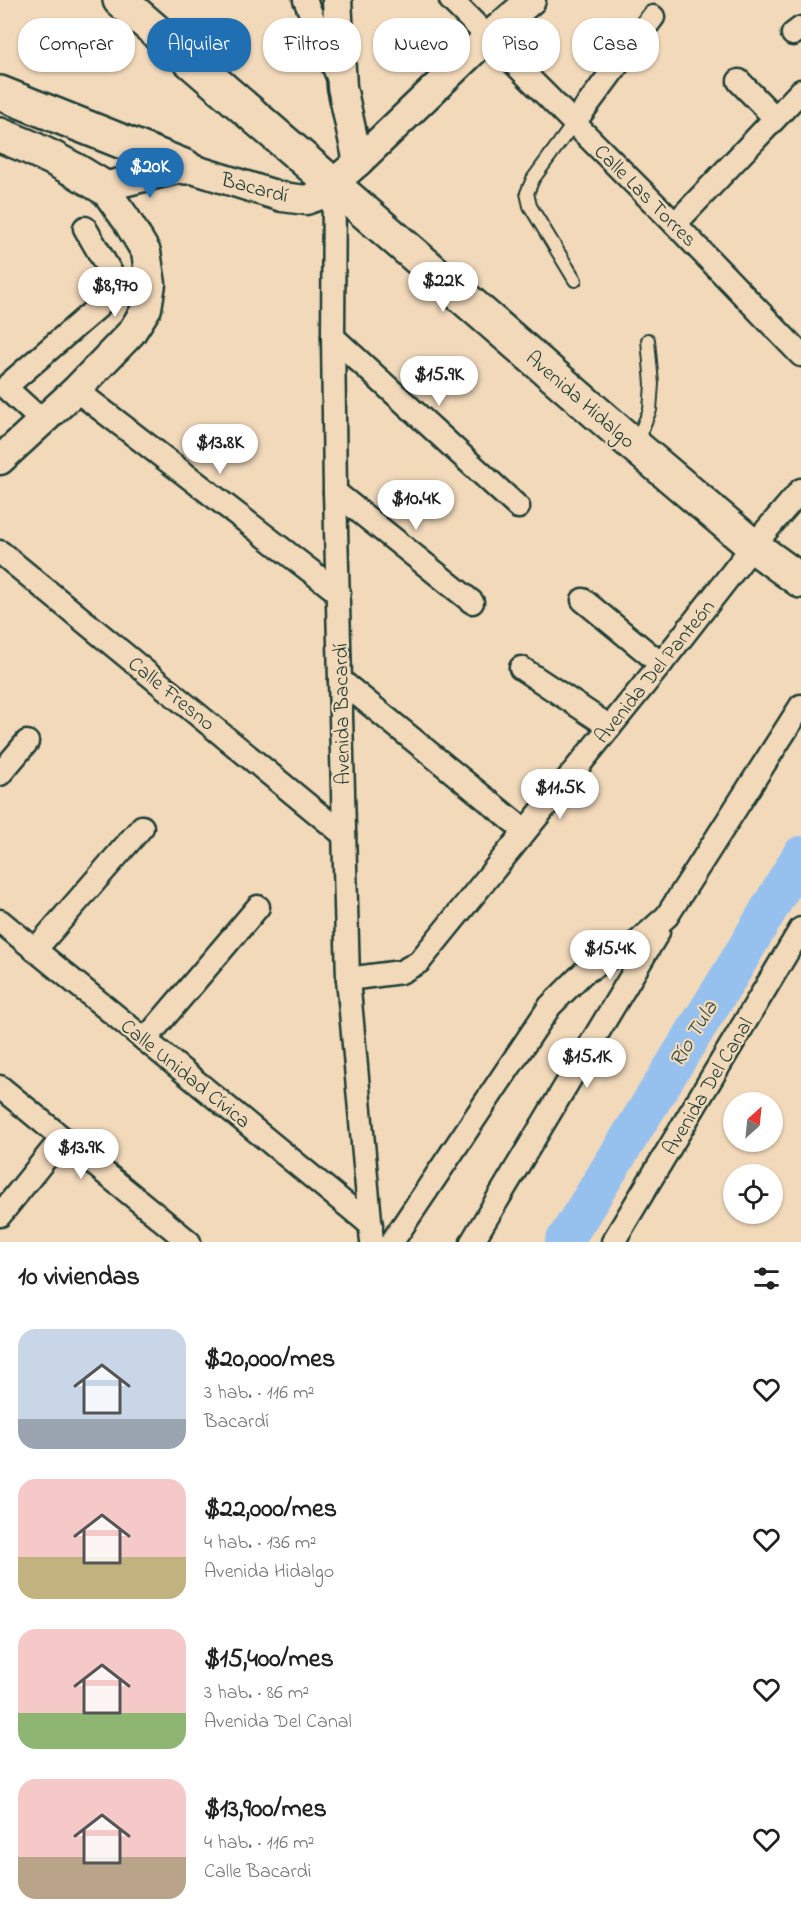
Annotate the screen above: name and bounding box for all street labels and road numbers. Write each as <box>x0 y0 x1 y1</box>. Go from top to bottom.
street label: Calle Las Torres <box>586 138 703 255</box>
street label: Bacardí <box>217 165 292 212</box>
street label: Avenida Hidalgo <box>517 344 641 458</box>
street label: Avenida Del Panteón <box>588 594 723 751</box>
street label: Avenida Bacardí <box>327 643 359 785</box>
street label: Calle Fresno <box>121 650 221 739</box>
street label: Calle Unidad Cívica <box>113 1013 256 1137</box>
street label: Avenida Del Canal <box>656 1013 762 1161</box>

